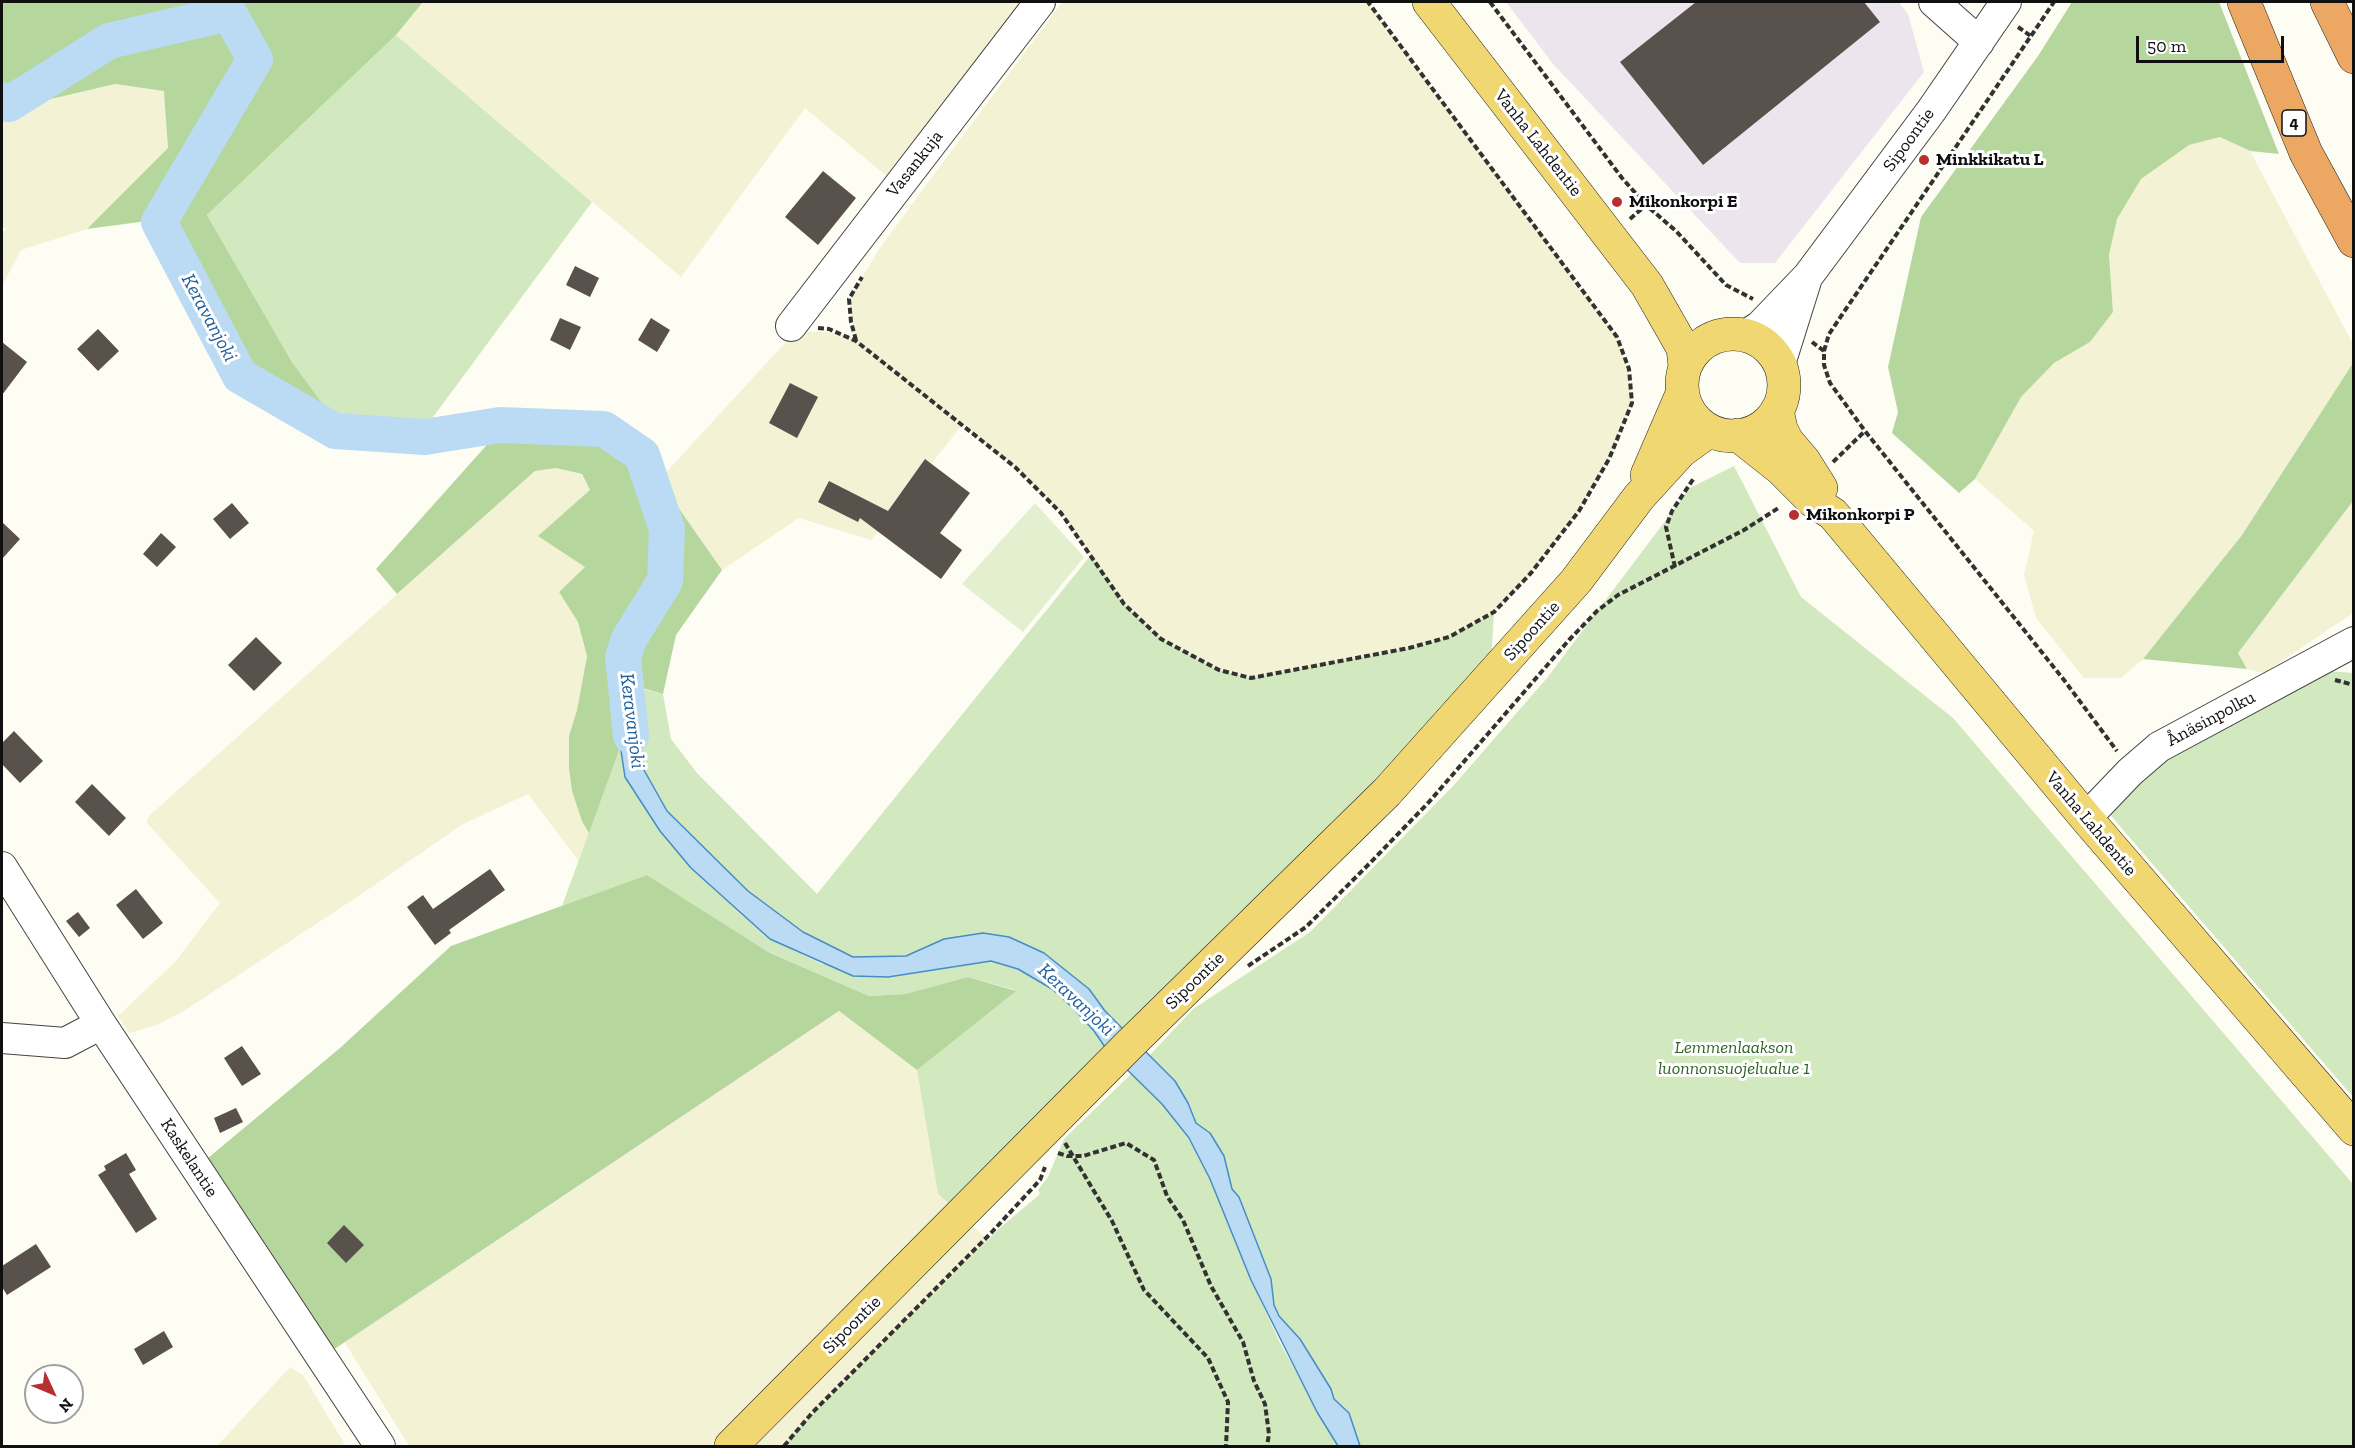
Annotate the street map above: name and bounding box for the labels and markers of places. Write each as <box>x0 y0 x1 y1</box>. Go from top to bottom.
place label: Minkkikatu L <box>1936 149 2044 171</box>
marker: Minkkikatu L <box>1917 153 1931 167</box>
place label: Mikonkorpi E <box>1629 191 1737 213</box>
marker: Mikonkorpi E <box>1610 195 1624 209</box>
place label: Mikonkorpi P <box>1806 504 1914 526</box>
marker: Mikonkorpi P <box>1787 508 1801 522</box>

